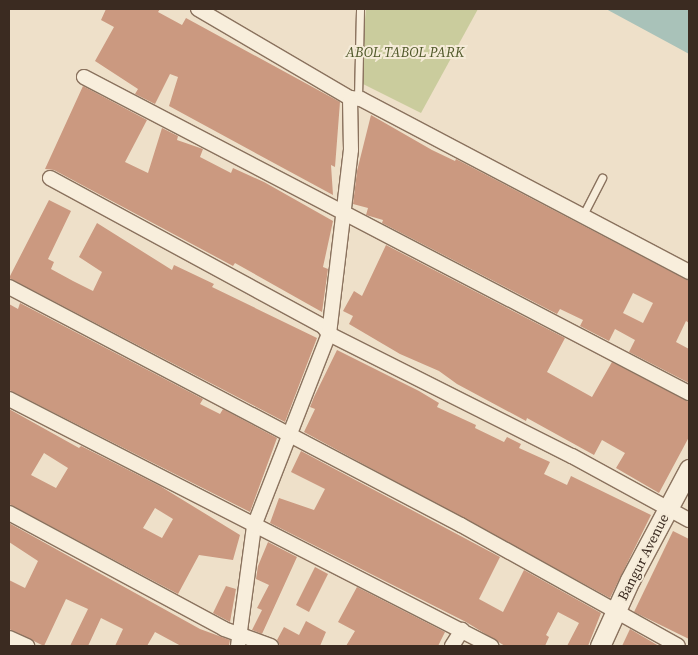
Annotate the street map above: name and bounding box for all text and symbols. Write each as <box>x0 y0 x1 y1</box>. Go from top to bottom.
park label: ABOL TABOL PARK <box>346 44 464 60</box>
street label: Bangur Avenue <box>614 511 672 603</box>

